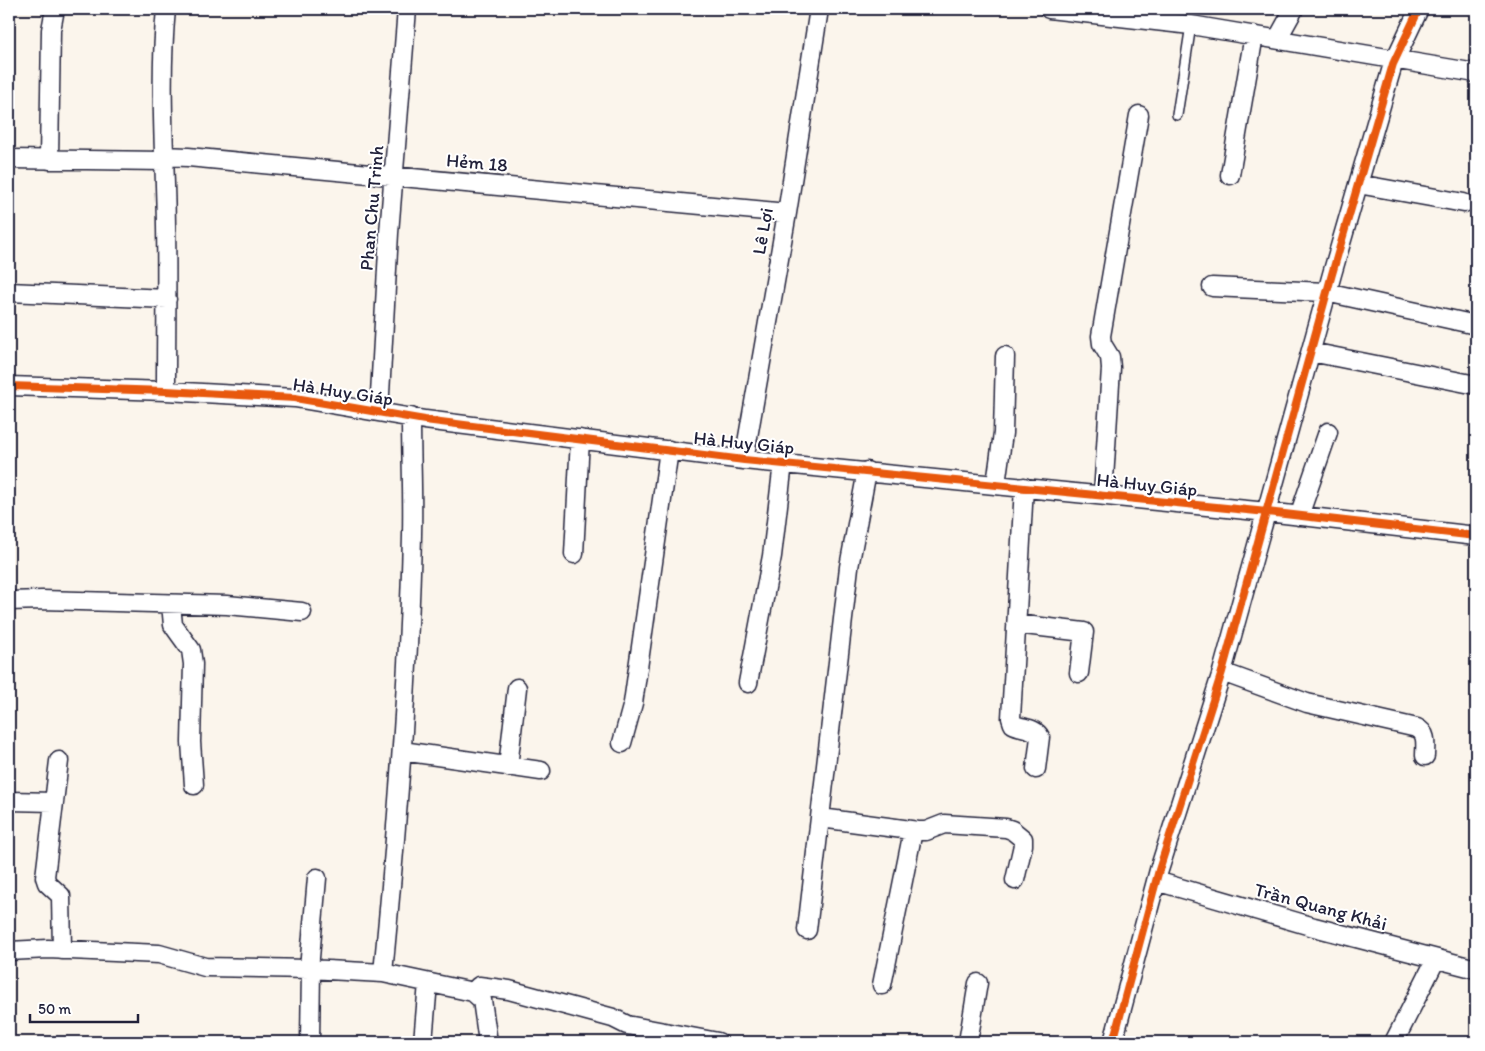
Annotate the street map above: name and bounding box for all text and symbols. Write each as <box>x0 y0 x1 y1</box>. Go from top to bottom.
street label: Phan Chu Trinh <box>355 144 388 272</box>
street label: Hẻm 18 <box>445 148 509 177</box>
street label: Lê Lợi <box>747 206 778 256</box>
street label: Hà Huy Giáp <box>291 372 395 411</box>
street label: Hà Huy Giáp <box>692 426 796 459</box>
street label: Hà Huy Giáp <box>1095 468 1199 501</box>
street label: Trần Quang Khải <box>1252 878 1390 935</box>
scale bar <box>30 991 138 1023</box>
text: 50 m <box>38 1000 71 1018</box>

